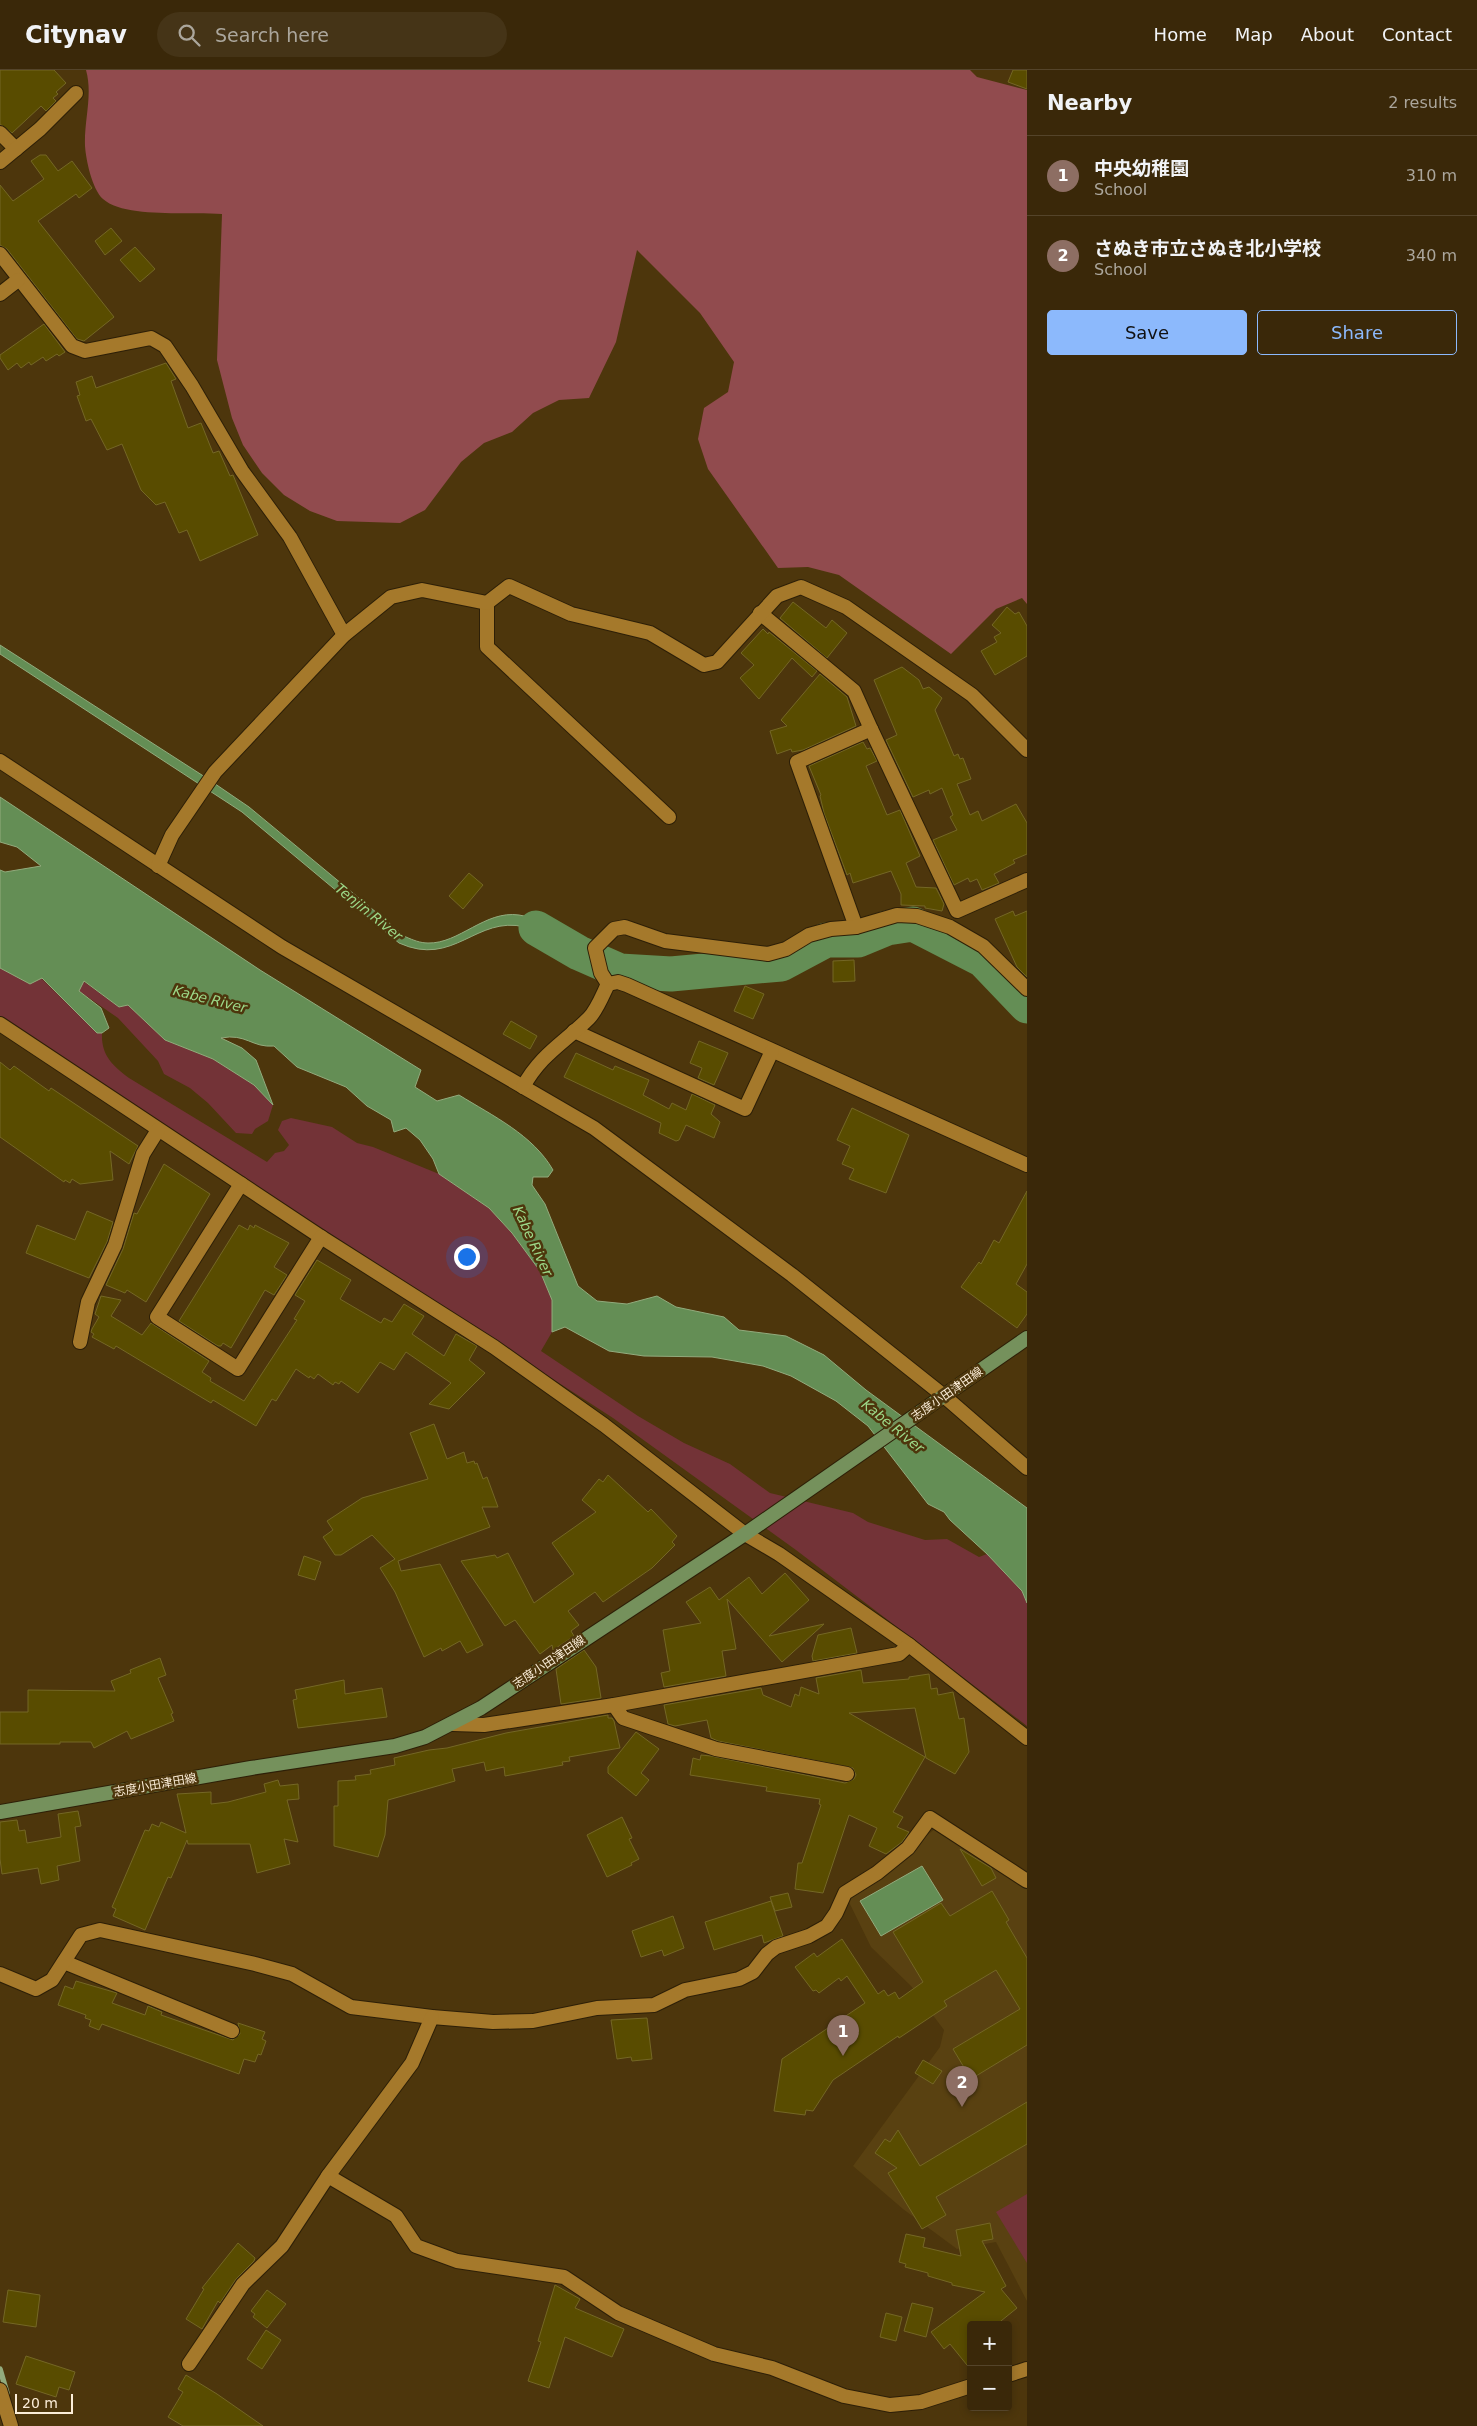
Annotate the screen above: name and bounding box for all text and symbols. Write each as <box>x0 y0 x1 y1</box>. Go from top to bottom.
search box <box>157 12 507 57</box>
text: Citynav <box>25 21 127 49</box>
icon: search <box>175 21 203 49</box>
text: Search here <box>215 24 329 46</box>
text: Home <box>1154 24 1207 45</box>
text: Map <box>1235 24 1273 45</box>
text: About <box>1301 24 1354 45</box>
text: Contact <box>1382 24 1452 45</box>
text: Nearby <box>1047 91 1132 115</box>
text: 2 results <box>1388 93 1457 112</box>
text: 中央幼稚園 <box>1094 157 1189 179</box>
text: 1 <box>1057 166 1069 185</box>
text: 310 m <box>1406 166 1457 185</box>
text: School <box>1094 180 1147 199</box>
text: さぬき市立さぬき北小学校 <box>1094 237 1321 259</box>
text: 2 <box>1057 246 1069 265</box>
text: 340 m <box>1406 246 1457 265</box>
text: School <box>1094 260 1147 279</box>
button: Save <box>1047 310 1247 355</box>
button: Share <box>1257 310 1457 355</box>
water label: Tenjin River <box>332 880 407 945</box>
water label: Kabe River <box>171 982 250 1016</box>
water label: Kabe River <box>510 1203 557 1280</box>
your location <box>454 1244 480 1270</box>
street label: 志度小田津田線 <box>909 1364 985 1424</box>
water label: Kabe River <box>859 1396 928 1457</box>
street label: 志度小田津田線 <box>510 1633 588 1691</box>
street label: 志度小田津田線 <box>112 1771 198 1799</box>
pin: 1 <box>827 2015 859 2056</box>
pin: 2 <box>946 2066 978 2107</box>
map controls <box>967 2321 1012 2411</box>
button: + <box>967 2321 1012 2366</box>
button: − <box>967 2366 1012 2411</box>
scale bar <box>15 2391 72 2414</box>
text: 20 m <box>22 2395 58 2411</box>

